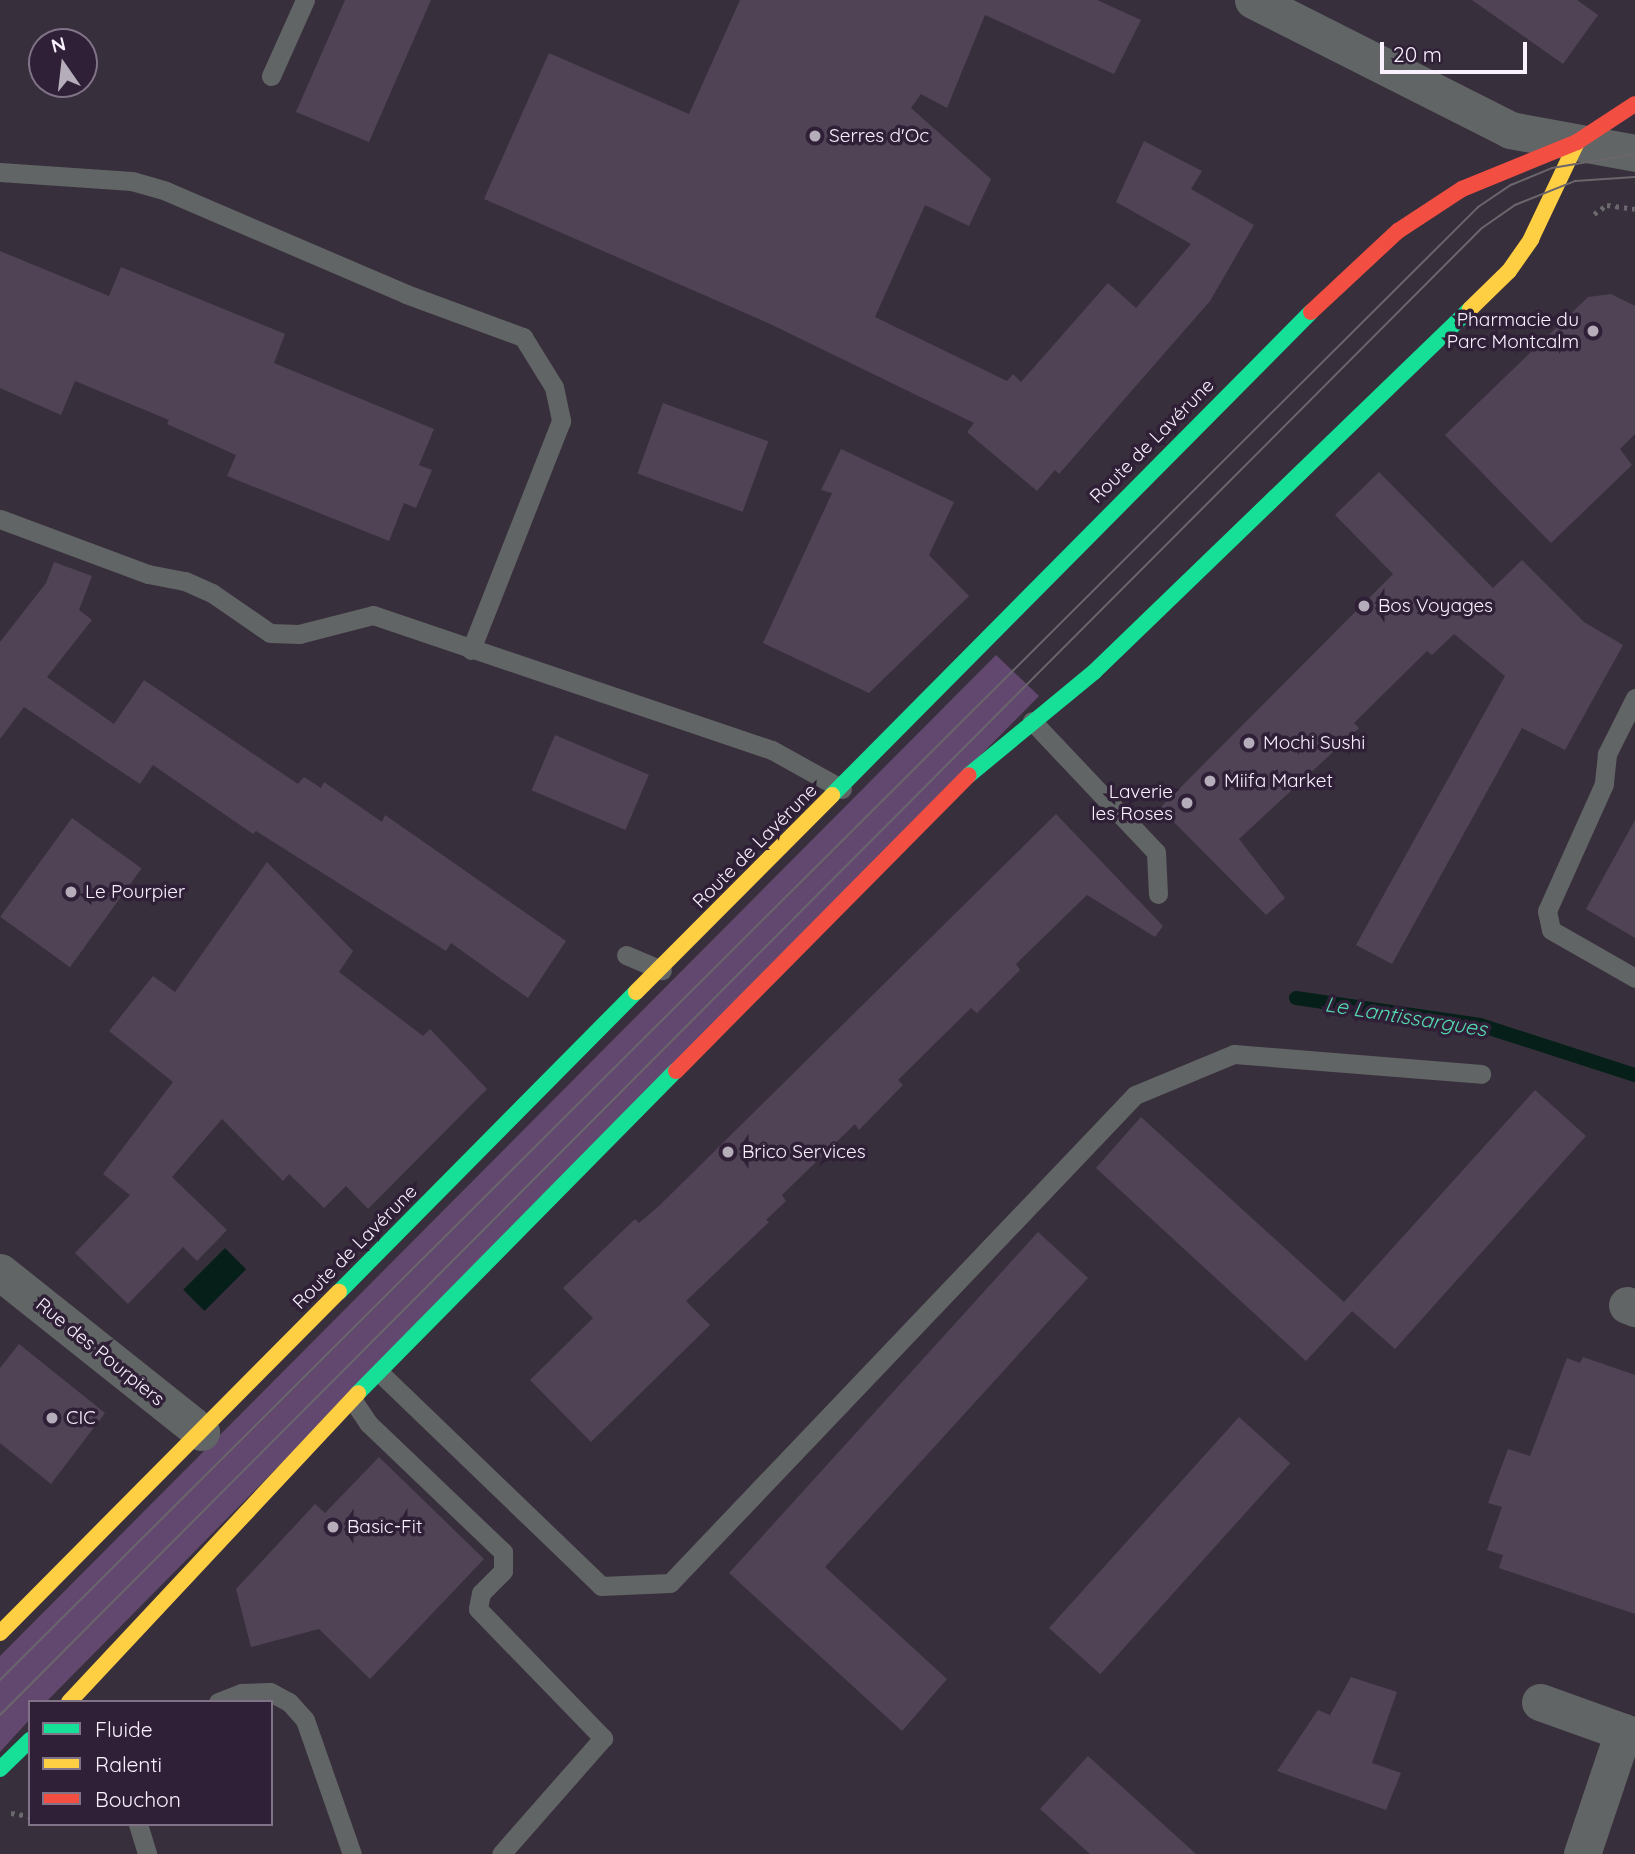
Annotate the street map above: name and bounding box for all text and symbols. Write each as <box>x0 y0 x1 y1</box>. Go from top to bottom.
north arrow <box>28 28 98 98</box>
scale bar <box>1383 28 1530 72</box>
text: N <box>49 31 68 58</box>
text: 20 m <box>1393 41 1442 67</box>
place label: Serres d'Oc <box>829 125 929 147</box>
marker: Serres d'Oc <box>807 128 823 144</box>
place label: Pharmacie du Parc Montcalm <box>1447 309 1579 353</box>
marker: Pharmacie du Parc Montcalm <box>1585 323 1601 339</box>
street label: Route de Lavérune <box>1085 374 1219 508</box>
place label: Bos Voyages <box>1378 595 1493 617</box>
marker: Bos Voyages <box>1356 598 1372 614</box>
place label: Mochi Sushi <box>1263 732 1365 754</box>
marker: Mochi Sushi <box>1241 735 1257 751</box>
place label: Miifa Market <box>1224 770 1333 792</box>
marker: Miifa Market <box>1202 773 1218 789</box>
street label: Route de Lavérune <box>688 779 822 913</box>
place label: Laverie les Roses <box>1091 781 1173 825</box>
marker: Laverie les Roses <box>1179 795 1195 811</box>
place label: Le Pourpier <box>85 881 185 903</box>
marker: Le Pourpier <box>63 884 79 900</box>
water label: Le Lantissargues <box>1323 991 1489 1041</box>
place label: Brico Services <box>742 1141 866 1163</box>
marker: Brico Services <box>720 1144 736 1160</box>
street label: Route de Lavérune <box>288 1180 422 1314</box>
street label: Rue des Pourpiers <box>31 1293 169 1411</box>
place label: CIC <box>66 1407 96 1429</box>
marker: CIC <box>44 1410 60 1426</box>
place label: Basic-Fit <box>347 1516 422 1538</box>
marker: Basic-Fit <box>325 1519 341 1535</box>
legend <box>28 1700 273 1826</box>
text: Fluide <box>95 1716 153 1742</box>
text: Ralenti <box>95 1751 162 1777</box>
text: Bouchon <box>95 1786 181 1812</box>

